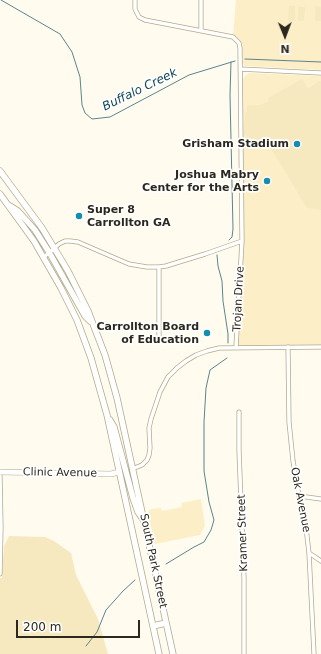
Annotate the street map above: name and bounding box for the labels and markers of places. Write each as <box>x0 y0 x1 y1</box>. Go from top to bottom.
place label: Grisham Stadium <box>182 137 289 151</box>
marker: Grisham Stadium <box>292 139 302 149</box>
place label: Joshua Mabry Center for the Arts <box>142 168 259 194</box>
marker: Joshua Mabry Center for the Arts <box>262 176 272 186</box>
place label: Super 8 Carrollton GA <box>87 203 170 229</box>
marker: Super 8 Carrollton GA <box>74 211 84 221</box>
place label: Carrollton Board of Education <box>96 320 199 346</box>
marker: Carrollton Board of Education <box>202 328 212 338</box>

